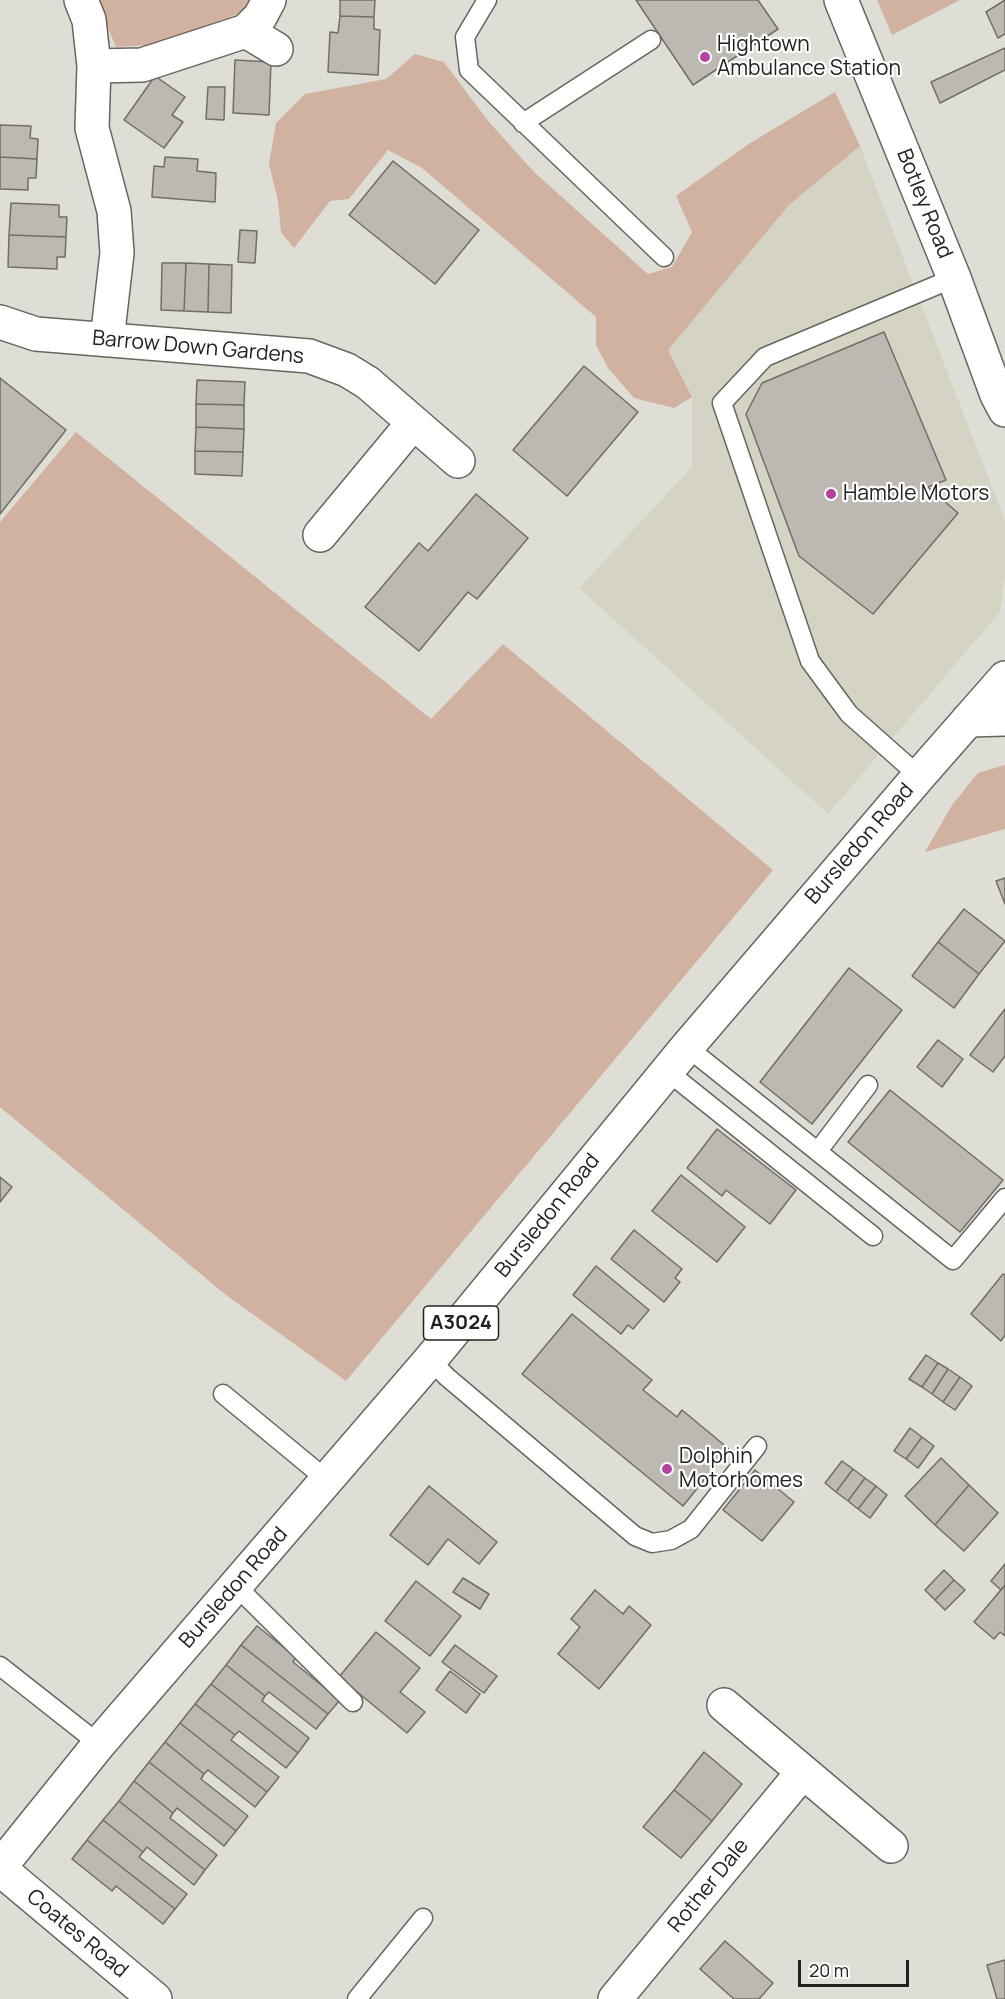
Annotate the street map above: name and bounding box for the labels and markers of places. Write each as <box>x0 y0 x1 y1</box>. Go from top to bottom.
place label: Hightown Ambulance Station <box>717 32 901 82</box>
marker: Hightown Ambulance Station <box>698 50 712 64</box>
place label: Hamble Motors <box>843 481 989 507</box>
marker: Hamble Motors <box>824 487 838 501</box>
place label: Dolphin Motorhomes <box>679 1444 803 1494</box>
marker: Dolphin Motorhomes <box>660 1462 674 1476</box>

